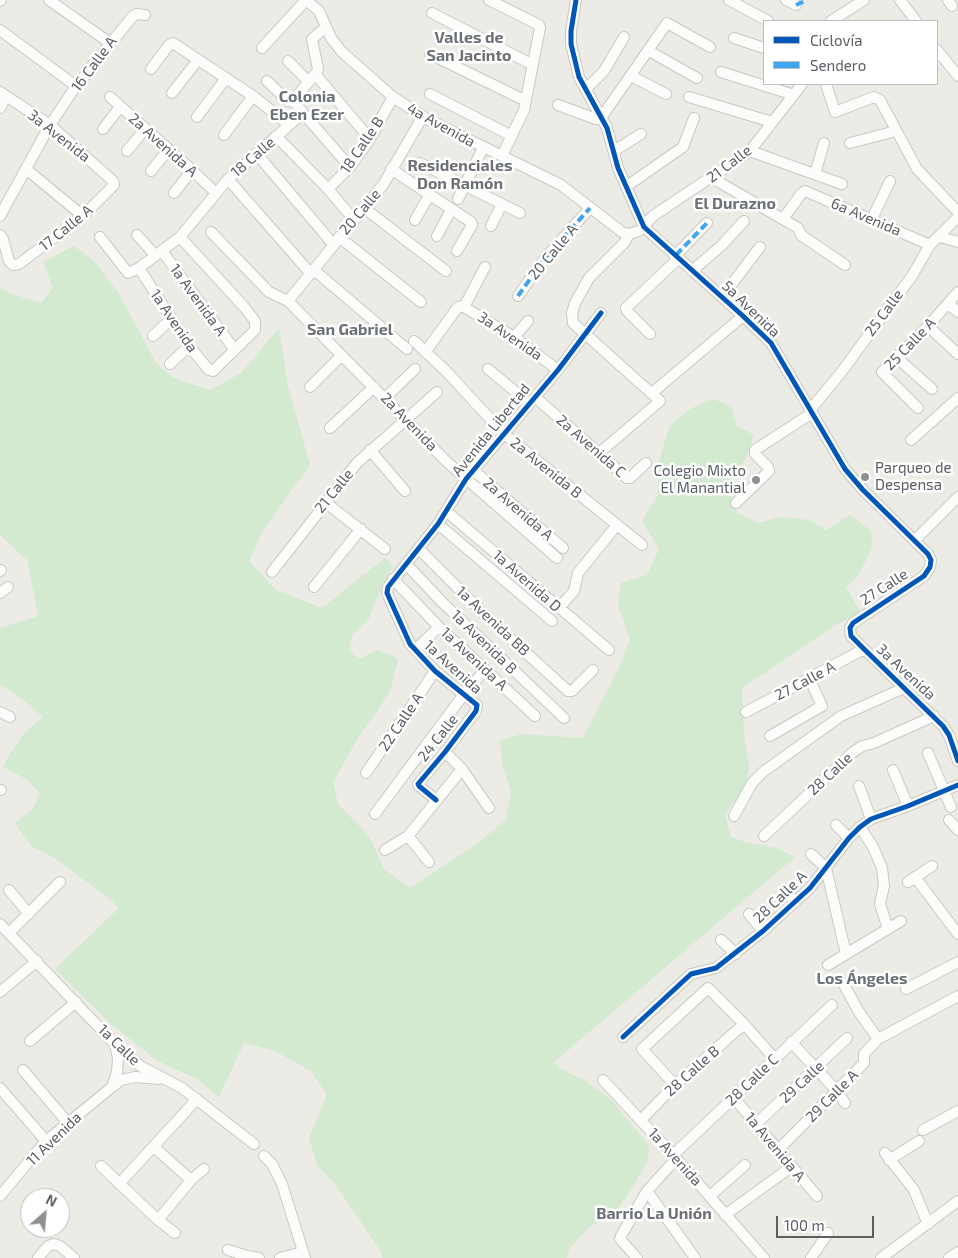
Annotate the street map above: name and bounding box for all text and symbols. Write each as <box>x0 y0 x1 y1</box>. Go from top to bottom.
legend <box>763 20 938 85</box>
district label: Valles de San Jacinto <box>427 28 511 66</box>
text: Ciclovía <box>810 31 862 49</box>
street label: 16 Calle A <box>67 33 121 95</box>
text: Sendero <box>810 56 866 74</box>
district label: Colonia Eben Ezer <box>270 87 344 125</box>
street label: 4a Avenida <box>404 99 478 151</box>
street label: 3a Avenida <box>24 106 94 166</box>
street label: 2a Avenida A <box>125 109 201 181</box>
street label: 18 Calle B <box>336 113 388 177</box>
street label: 18 Calle <box>227 133 279 181</box>
street label: 21 Calle <box>703 141 755 187</box>
district label: Residenciales Don Ramón <box>408 156 512 194</box>
street label: 20 Calle <box>336 185 384 239</box>
district label: El Durazno <box>694 194 776 214</box>
street label: 6a Avenida <box>828 194 904 240</box>
street label: 17 Calle A <box>36 201 96 255</box>
street label: 20 Calle A <box>524 220 582 284</box>
street label: 1a Avenida A <box>166 261 230 339</box>
street label: 5a Avenida <box>718 277 784 341</box>
street label: 1a Avenida <box>146 286 202 356</box>
street label: 25 Calle <box>861 286 907 340</box>
street label: 3a Avenida <box>474 308 546 364</box>
street label: 25 Calle A <box>881 314 939 374</box>
district label: San Gabriel <box>307 320 393 340</box>
street label: Avenida Libertad <box>448 380 534 480</box>
street label: 2a Avenida <box>377 389 441 455</box>
street label: 2a Avenida C <box>553 411 629 481</box>
street label: 2a Avenida B <box>507 434 585 502</box>
place label: Parqueo de Despensa <box>875 459 952 494</box>
place label: Colegio Mixto El Manantial <box>653 462 746 497</box>
street label: 21 Calle <box>311 465 357 517</box>
marker: Parqueo de Despensa <box>859 471 871 483</box>
street label: 2a Avenida A <box>479 474 557 544</box>
marker: Colegio Mixto El Manantial <box>750 474 762 486</box>
street label: 1a Avenida D <box>489 546 565 616</box>
street label: 27 Calle <box>857 565 911 609</box>
street label: 1a Avenida BB <box>453 582 533 660</box>
street label: 1a Avenida B <box>447 606 521 678</box>
street label: 1a Avenida A <box>437 624 511 694</box>
street label: 1a Avenida <box>420 636 486 698</box>
street label: 3a Avenida <box>873 640 939 704</box>
street label: 27 Calle A <box>772 658 838 704</box>
street label: 22 Calle A <box>375 689 427 755</box>
street label: 24 Calle <box>414 711 462 765</box>
street label: 28 Calle <box>804 749 856 799</box>
street label: 28 Calle A <box>750 867 810 927</box>
district label: Los Ángeles <box>816 969 908 989</box>
street label: 1a Calle <box>94 1021 144 1069</box>
street label: 28 Calle B <box>661 1042 723 1100</box>
street label: 28 Calle C <box>722 1050 782 1110</box>
street label: 29 Calle <box>776 1057 828 1107</box>
street label: 29 Calle A <box>802 1066 862 1126</box>
street label: 11 Avenida <box>23 1108 85 1170</box>
street label: 1a Avenida A <box>741 1109 809 1185</box>
street label: 1a Avenida <box>644 1124 706 1190</box>
north arrow <box>20 1188 70 1238</box>
text: N <box>43 1190 60 1210</box>
district label: Barrio La Unión <box>596 1204 712 1224</box>
scale bar <box>778 1206 876 1238</box>
text: 100 m <box>784 1216 825 1234</box>

